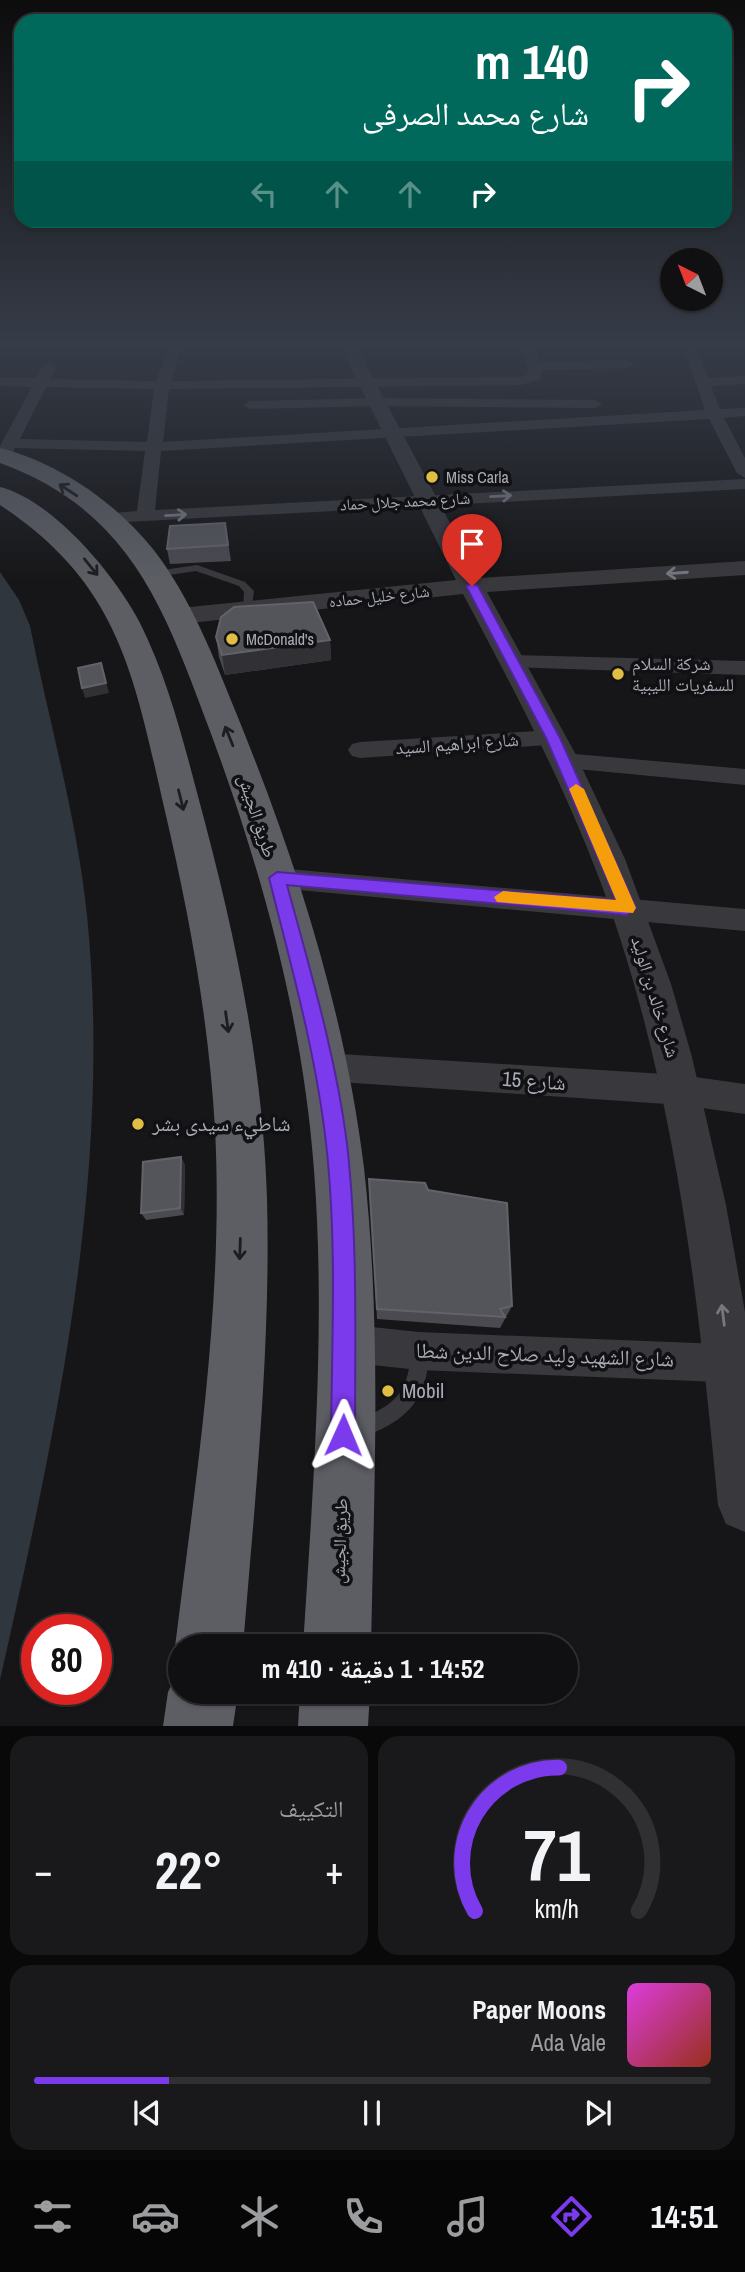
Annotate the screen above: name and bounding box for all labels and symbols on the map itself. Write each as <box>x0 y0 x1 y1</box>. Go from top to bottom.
north arrow <box>660 248 723 312</box>
place label: Miss Carla <box>446 466 509 488</box>
marker: Miss Carla <box>424 469 440 485</box>
one-way arrow <box>59 482 79 496</box>
street label: شارع محمد جلال حماد <box>339 487 471 515</box>
one-way arrow <box>489 490 512 503</box>
one-way arrow <box>164 508 187 521</box>
pin <box>442 514 502 586</box>
one-way arrow <box>83 557 99 575</box>
one-way arrow <box>666 566 689 579</box>
street label: شارع خليل حماده <box>328 580 430 612</box>
place label: McDonald's <box>246 628 314 650</box>
marker: McDonald's <box>224 631 240 647</box>
place label: شركة السلام للسفريات الليبية <box>632 651 734 697</box>
marker: شركة السلام للسفريات الليبية <box>610 666 626 682</box>
one-way arrow <box>222 726 235 747</box>
street label: شارع ابراهيم السيد <box>395 727 519 760</box>
street label: طريق الجيش <box>232 771 283 861</box>
one-way arrow <box>175 788 188 811</box>
street label: شارع خالد بن الوليد <box>625 933 686 1061</box>
one-way arrow <box>221 1011 234 1033</box>
street label: شارع 15 <box>501 1064 567 1097</box>
place label: شاطيء سيدى بشر <box>151 1109 291 1140</box>
marker: شاطيء سيدى بشر <box>130 1116 146 1132</box>
one-way arrow <box>234 1237 247 1260</box>
one-way arrow <box>717 1304 730 1327</box>
street label: شارع الشهيد وليد صلاح الدين شطا <box>415 1335 675 1374</box>
place label: Mobil <box>402 1376 444 1405</box>
marker: Mobil <box>380 1383 396 1399</box>
position arrow <box>306 1398 380 1472</box>
street label: طريق الجيش <box>326 1498 353 1584</box>
speed limit sign: 80 <box>21 1614 112 1705</box>

